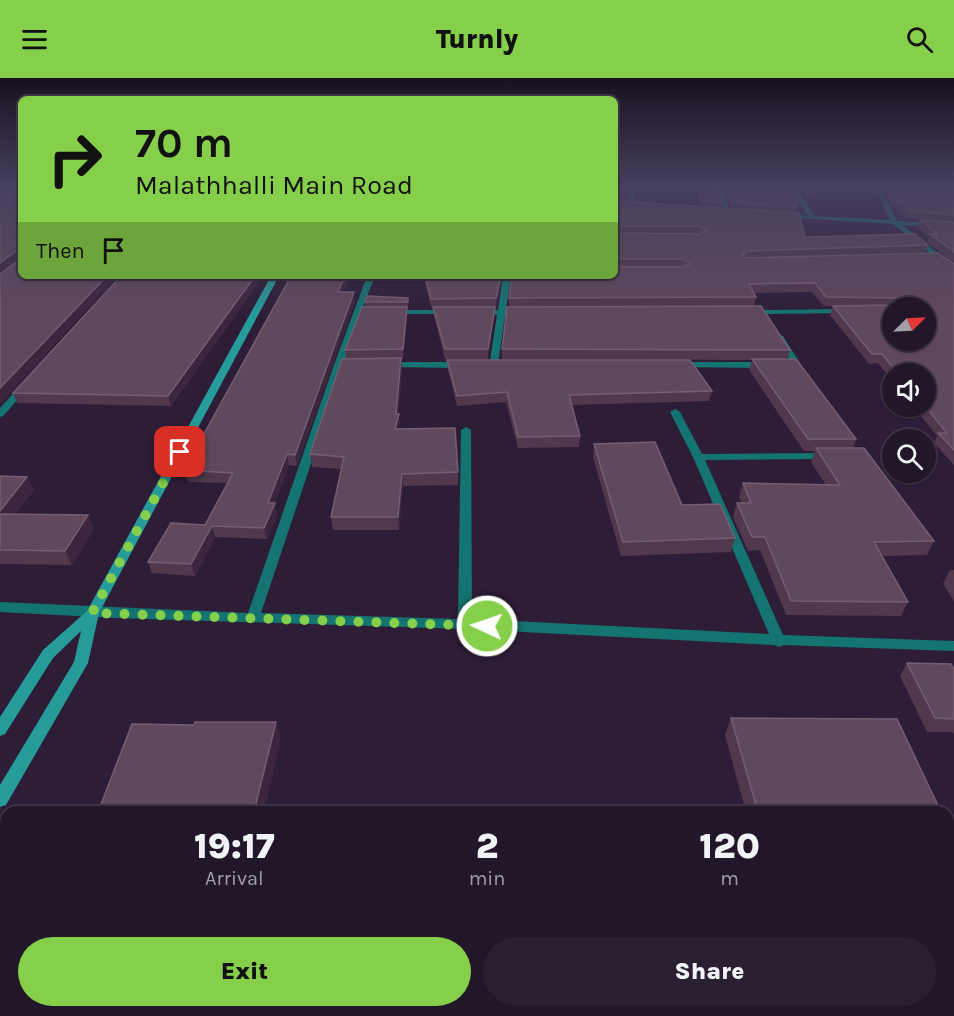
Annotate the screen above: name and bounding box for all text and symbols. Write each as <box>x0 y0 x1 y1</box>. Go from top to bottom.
icon: menu <box>18 23 51 56</box>
text: Turnly <box>436 23 518 55</box>
icon: search <box>903 23 936 56</box>
text: 70 m <box>135 118 233 168</box>
icon: right <box>36 120 114 198</box>
text: Malathhalli Main Road <box>135 169 413 201</box>
icon: arrive <box>97 234 130 267</box>
text: Then <box>36 238 85 264</box>
north arrow <box>882 297 936 351</box>
map controls <box>882 297 936 483</box>
button: sound <box>882 363 936 417</box>
pin <box>154 426 205 477</box>
button: search <box>882 429 936 483</box>
icon: arrive <box>163 435 196 468</box>
position arrow <box>455 594 519 658</box>
text: 19:17 <box>194 825 275 867</box>
text: 2 <box>476 825 498 867</box>
text: 120 <box>699 825 760 867</box>
text: Arrival <box>205 867 264 890</box>
text: min <box>469 867 505 890</box>
text: m <box>720 867 739 890</box>
button: Exit <box>18 937 471 1006</box>
button: Share <box>483 937 936 1006</box>

